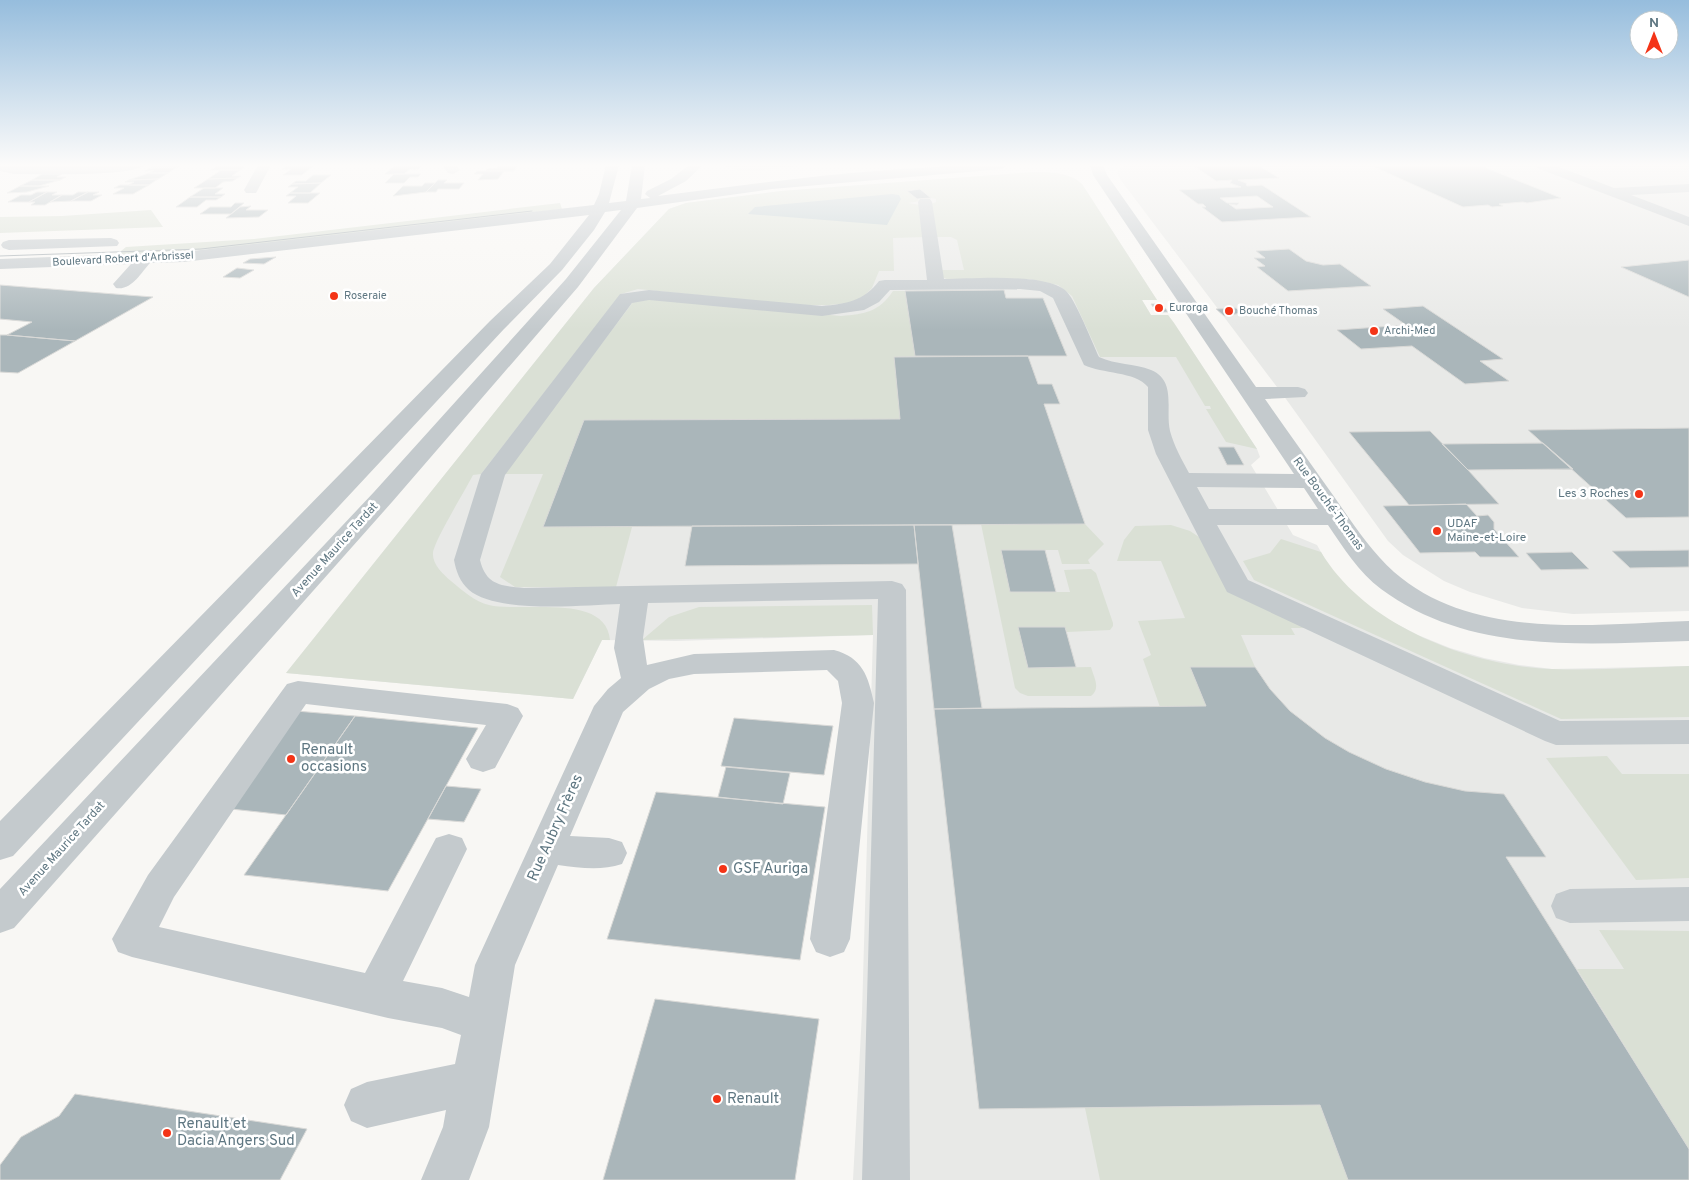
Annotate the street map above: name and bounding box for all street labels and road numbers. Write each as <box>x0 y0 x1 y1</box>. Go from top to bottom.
street label: Boulevard Robert d'Arbrissel <box>52 248 194 270</box>
street label: Rue Bouché-Thomas <box>1289 454 1367 554</box>
street label: Avenue Maurice Tardat <box>288 499 382 601</box>
street label: Rue Aubry Frères <box>524 772 588 884</box>
street label: Avenue Maurice Tardat <box>15 798 109 900</box>

